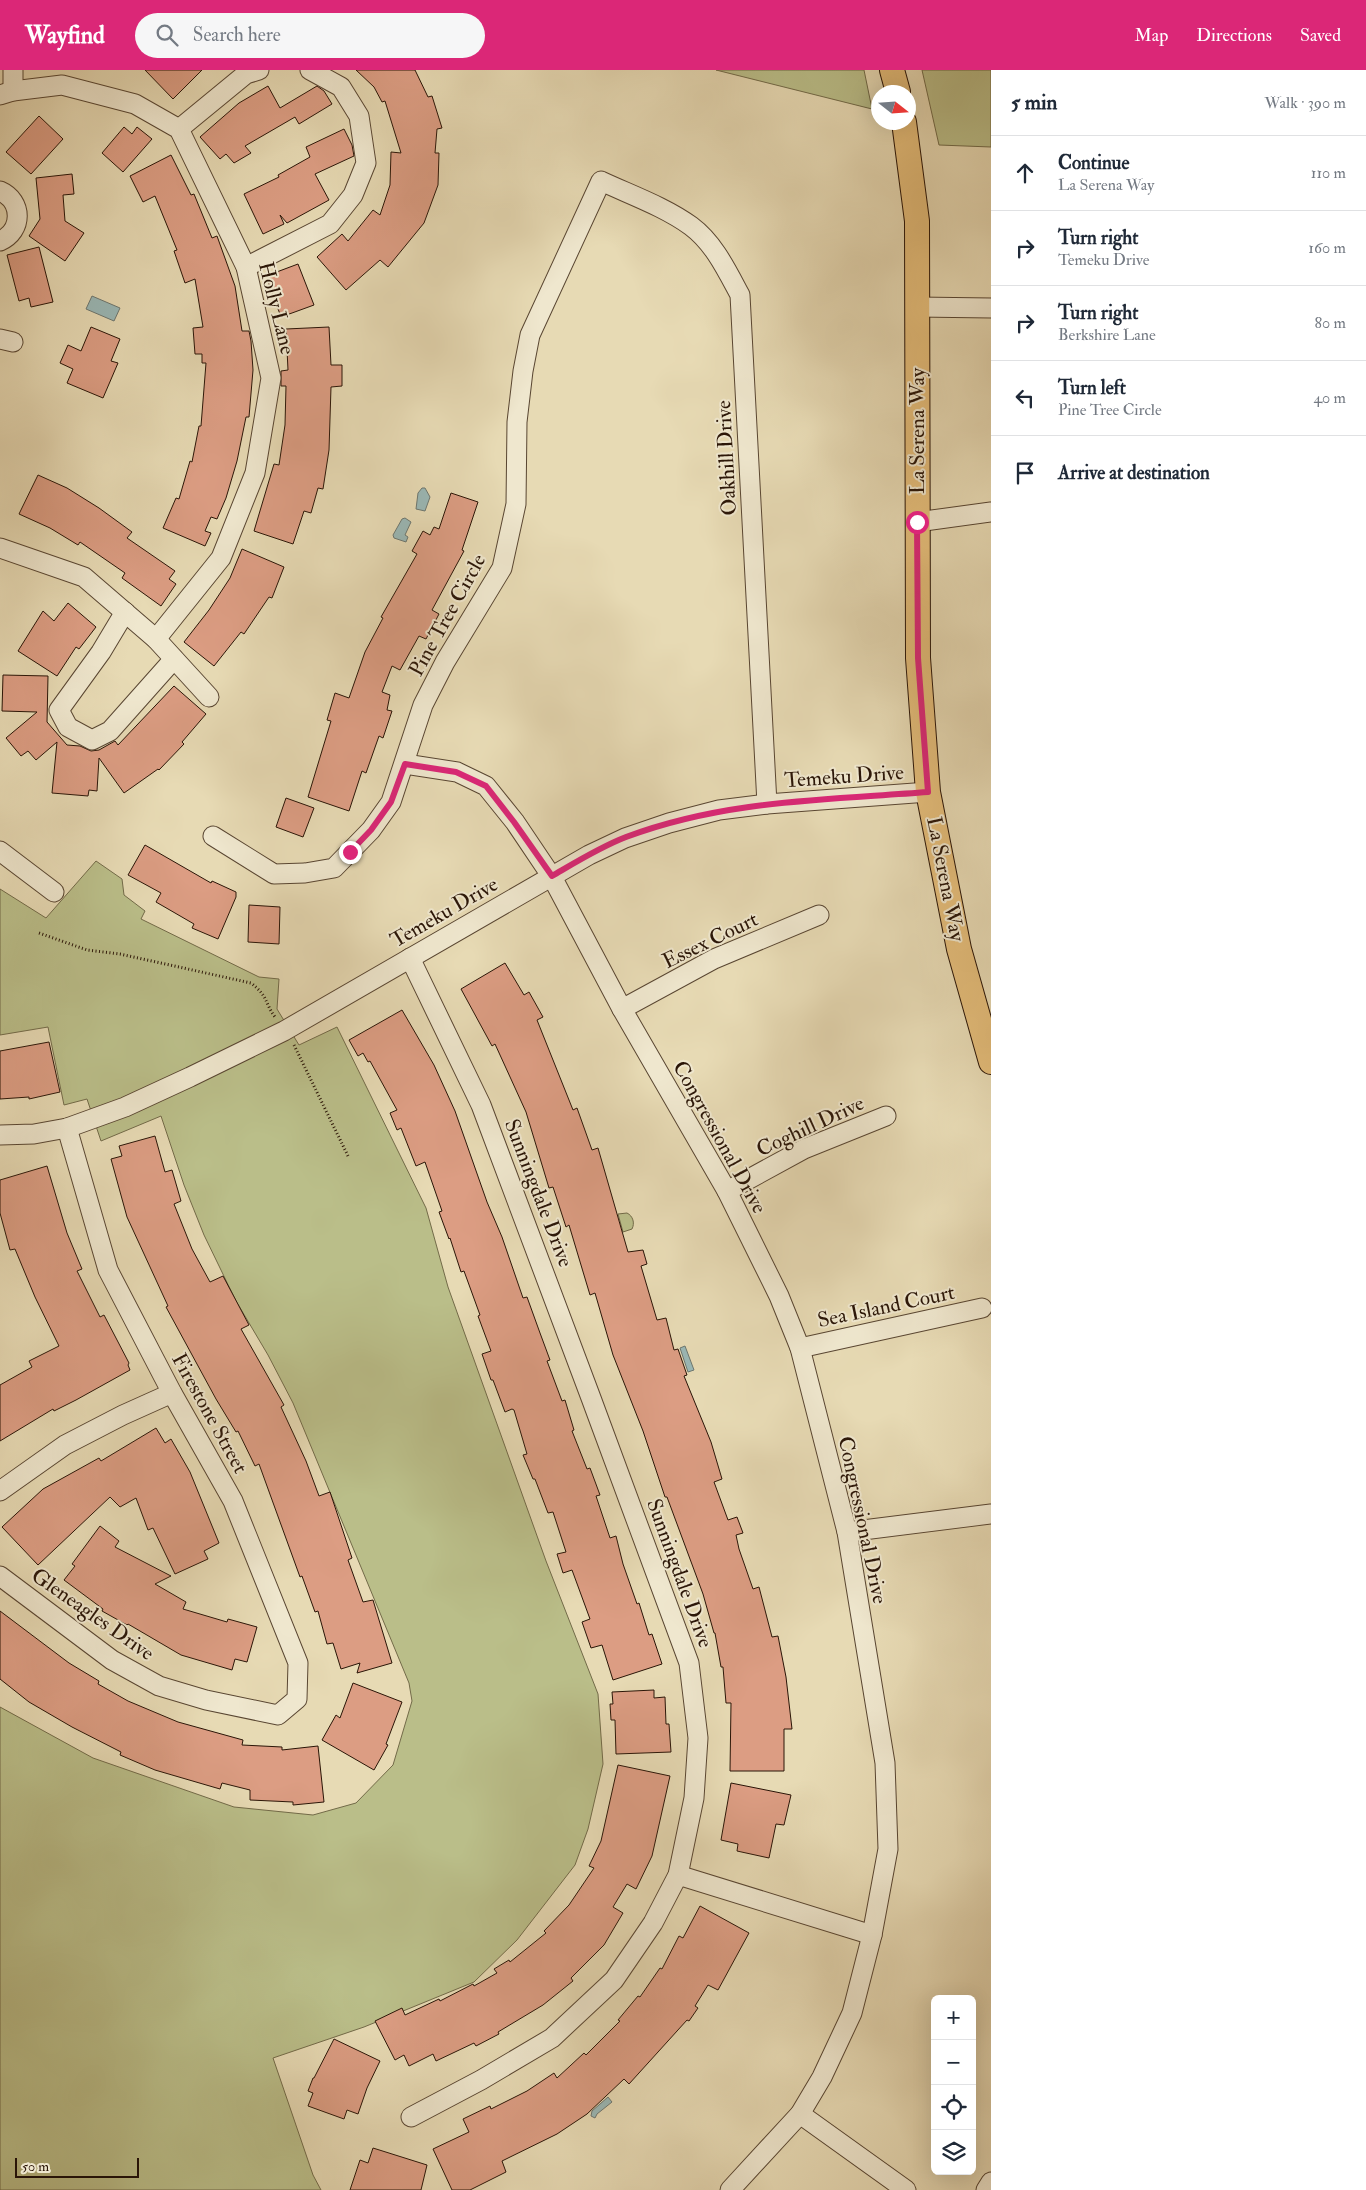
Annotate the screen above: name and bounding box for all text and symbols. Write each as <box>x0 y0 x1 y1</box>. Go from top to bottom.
search box <box>135 13 485 58</box>
text: Wayfind <box>25 20 105 51</box>
icon: search <box>153 21 181 49</box>
text: Search here <box>193 23 281 47</box>
text: Map <box>1135 24 1168 47</box>
text: Directions <box>1196 24 1272 47</box>
text: Saved <box>1300 24 1341 47</box>
north arrow <box>871 85 916 130</box>
text: 5 min <box>1011 89 1057 116</box>
text: Walk · 390 m <box>1265 93 1346 113</box>
text: Continue <box>1058 151 1129 175</box>
icon: ahead <box>1011 159 1039 187</box>
text: 110 m <box>1311 163 1346 183</box>
text: La Serena Way <box>1058 175 1154 195</box>
text: Turn right <box>1058 226 1138 250</box>
icon: right <box>1011 234 1039 262</box>
text: 160 m <box>1308 238 1346 258</box>
text: Temeku Drive <box>1058 250 1149 270</box>
street label: Holly Lane <box>252 259 301 358</box>
text: Turn right <box>1058 301 1138 325</box>
icon: right <box>1011 309 1039 337</box>
text: 80 m <box>1315 313 1346 333</box>
text: Berkshire Lane <box>1058 325 1156 345</box>
street label: La Serena Way <box>904 367 931 494</box>
text: Turn left <box>1058 376 1126 400</box>
icon: left <box>1011 384 1039 412</box>
text: 40 m <box>1313 388 1346 408</box>
street label: Oakhill Drive <box>710 399 743 516</box>
text: Pine Tree Circle <box>1058 400 1162 420</box>
icon: arrive <box>1011 459 1039 487</box>
text: Arrive at destination <box>1058 461 1210 485</box>
route start <box>906 511 929 534</box>
street label: Pine Tree Circle <box>403 549 492 681</box>
street label: Temeku Drive <box>783 759 905 794</box>
street label: La Serena Way <box>920 815 971 944</box>
route end <box>339 841 362 864</box>
street label: Temeku Drive <box>386 871 503 954</box>
street label: Essex Court <box>658 906 763 975</box>
street label: Congressional Drive <box>666 1056 773 1219</box>
street label: Coghill Drive <box>752 1090 869 1163</box>
street label: Sunningdale Drive <box>498 1115 579 1271</box>
street label: Sea Island Court <box>815 1279 957 1334</box>
street label: Firestone Street <box>165 1348 254 1478</box>
street label: Congressional Drive <box>832 1434 893 1607</box>
street label: Sunningdale Drive <box>640 1495 719 1651</box>
street label: Gleneagles Drive <box>26 1562 160 1667</box>
map controls <box>931 1995 976 2175</box>
button: + <box>931 1995 976 2040</box>
button: − <box>931 2040 976 2085</box>
button: locate <box>931 2085 976 2130</box>
button: layers <box>931 2130 976 2175</box>
scale bar <box>15 2155 139 2178</box>
text: 50 m <box>22 2158 49 2175</box>

